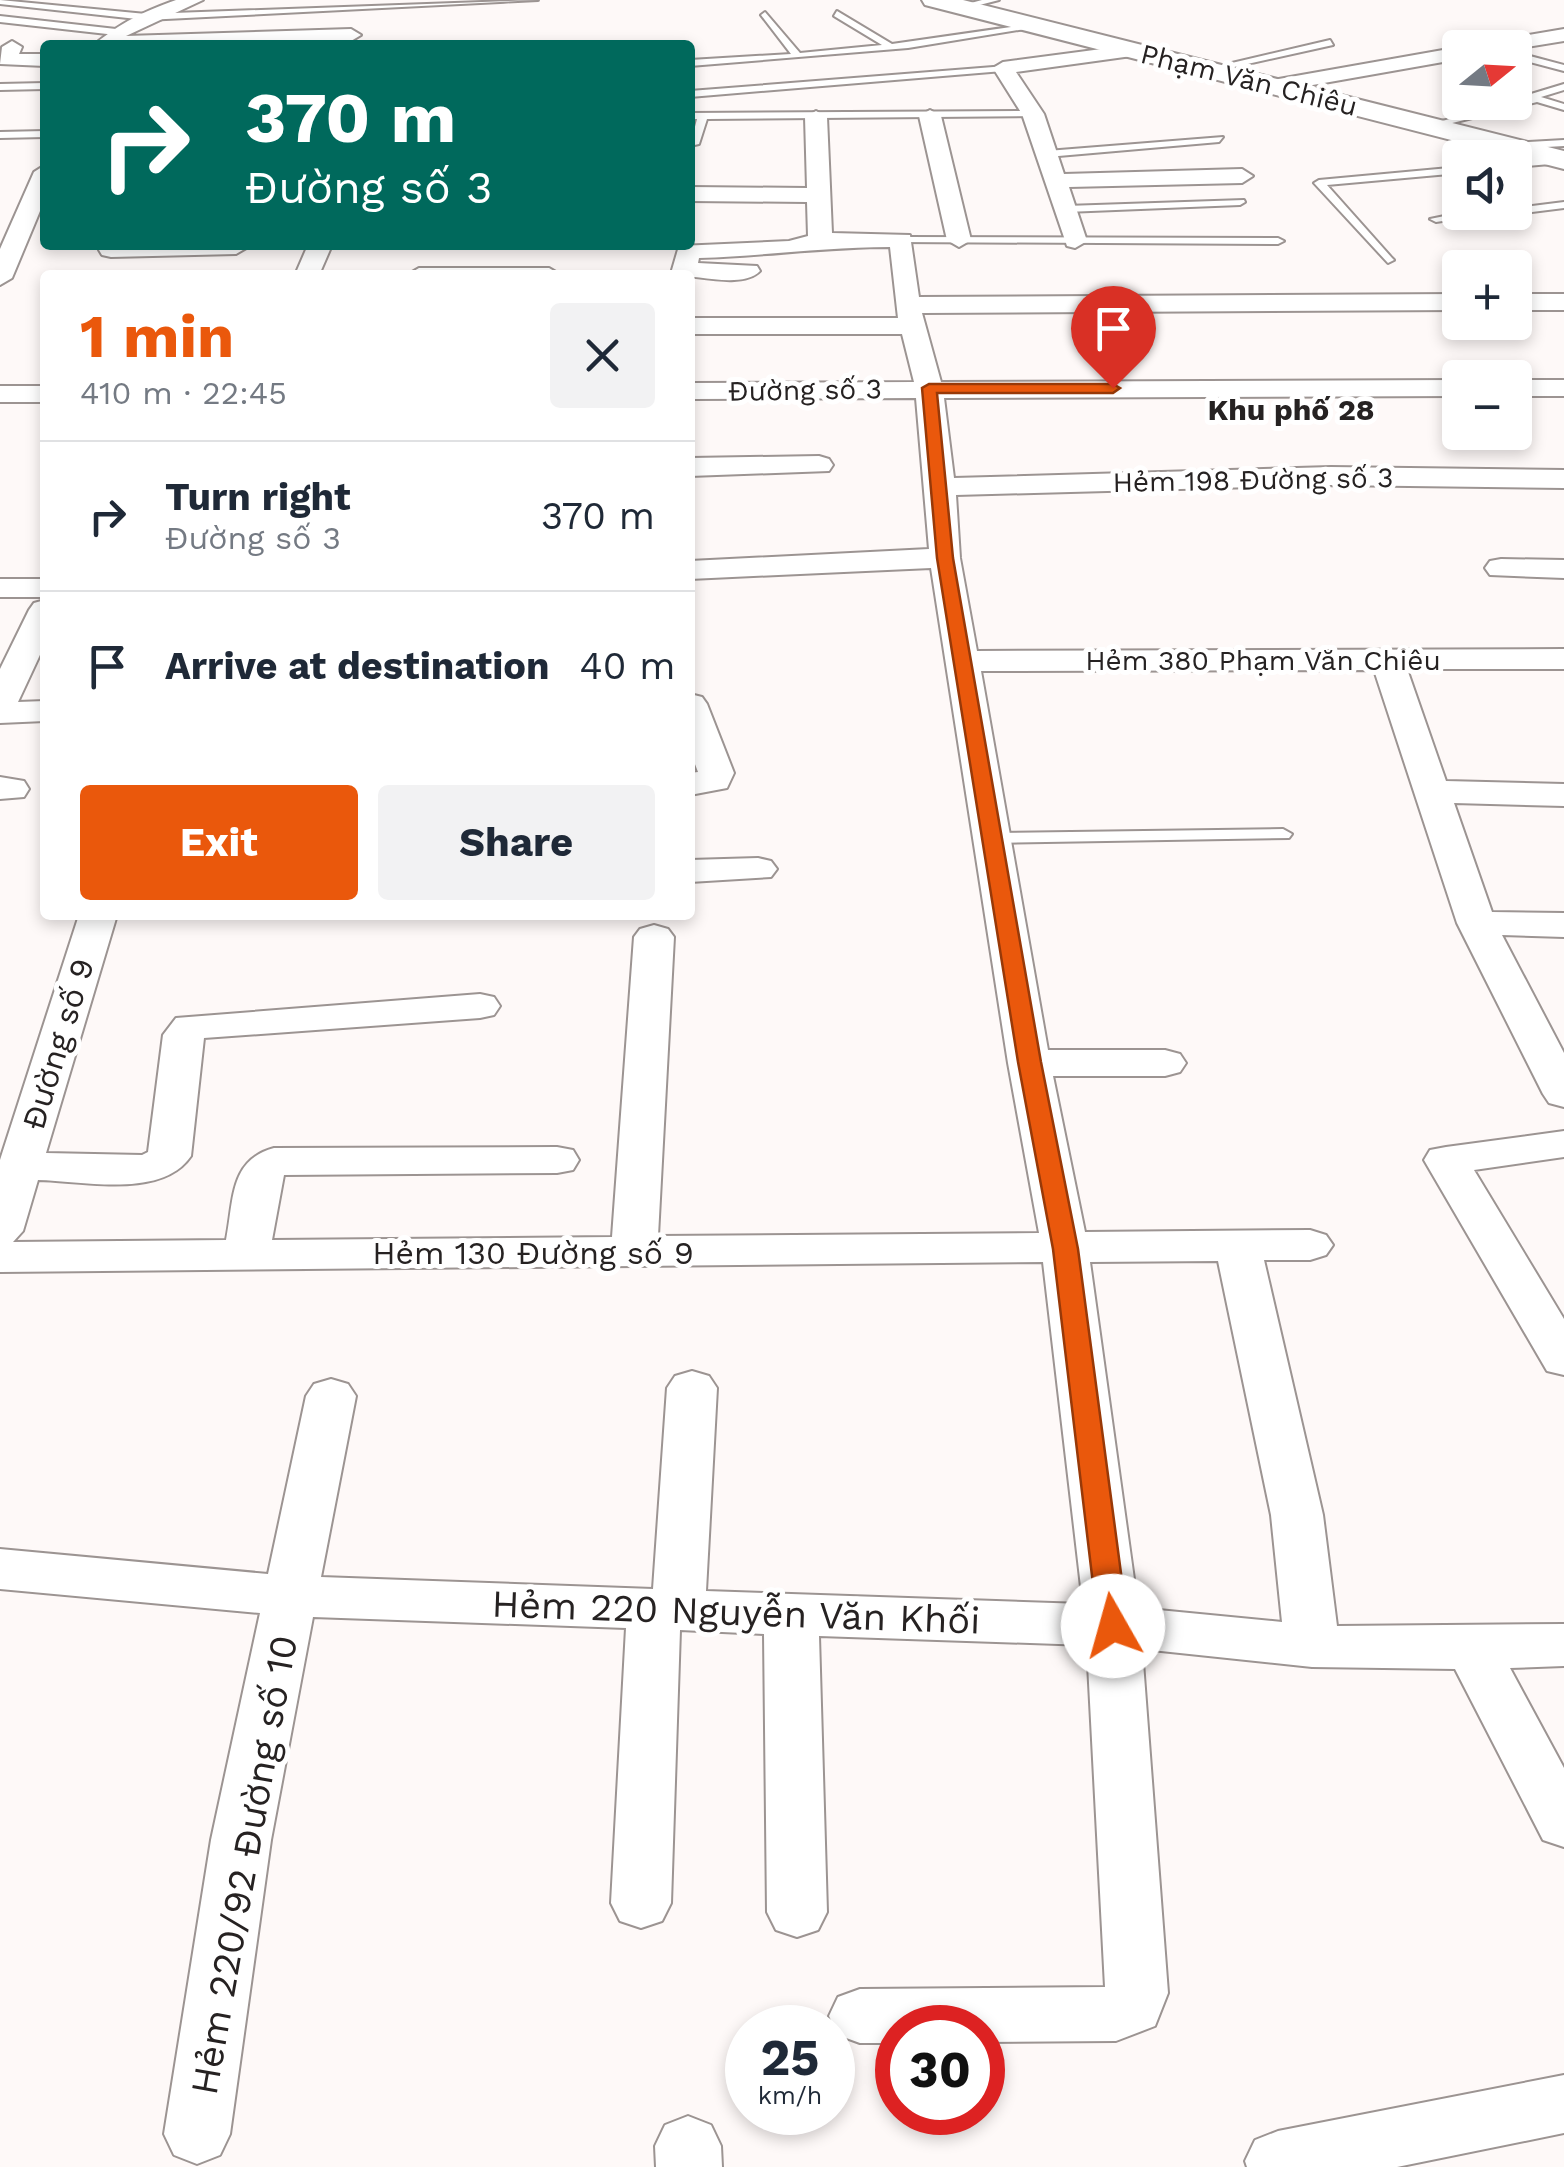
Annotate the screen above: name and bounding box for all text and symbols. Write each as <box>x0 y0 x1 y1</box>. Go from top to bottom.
north arrow <box>1442 30 1532 120</box>
map controls <box>1442 30 1532 450</box>
street label: Phạm Văn Chiêu <box>1137 37 1361 123</box>
text: 370 m <box>245 77 456 159</box>
icon: right <box>80 80 210 210</box>
button: sound <box>1442 140 1532 230</box>
text: Đường số 3 <box>245 161 492 214</box>
button: + <box>1442 250 1532 340</box>
pin <box>1071 286 1156 389</box>
text: 1 min <box>80 301 234 372</box>
icon: arrive <box>1086 301 1141 356</box>
button: close <box>550 303 655 408</box>
button: − <box>1442 360 1532 450</box>
street label: Đường số 3 <box>728 372 882 408</box>
text: 410 m · 22:45 <box>80 374 287 412</box>
district label: Khu phố 28 <box>1207 392 1375 427</box>
street label: Hẻm 198 Đường số 3 <box>1112 461 1394 499</box>
text: Turn right <box>165 475 351 519</box>
icon: right <box>80 489 135 544</box>
text: 370 m <box>541 494 655 538</box>
text: Đường số 3 <box>165 519 341 557</box>
icon: arrive <box>80 639 135 694</box>
text: Arrive at destination <box>165 644 550 688</box>
text: 40 m <box>580 644 676 688</box>
street label: Hẻm 380 Phạm Văn Chiêu <box>1085 644 1441 677</box>
button: Exit <box>80 785 358 900</box>
button: Share <box>378 785 655 900</box>
street label: Đường số 9 <box>14 954 102 1134</box>
street label: Hẻm 130 Đường số 9 <box>372 1234 694 1272</box>
position arrow <box>1061 1574 1165 1678</box>
street label: Hẻm 220 Nguyễn Văn Khối <box>491 1580 981 1643</box>
street label: Hẻm 220/92 Đường số 10 <box>182 1632 306 2098</box>
speed limit sign: 30 <box>875 2005 1005 2135</box>
text: 25 <box>761 2028 819 2087</box>
text: km/h <box>758 2081 822 2110</box>

